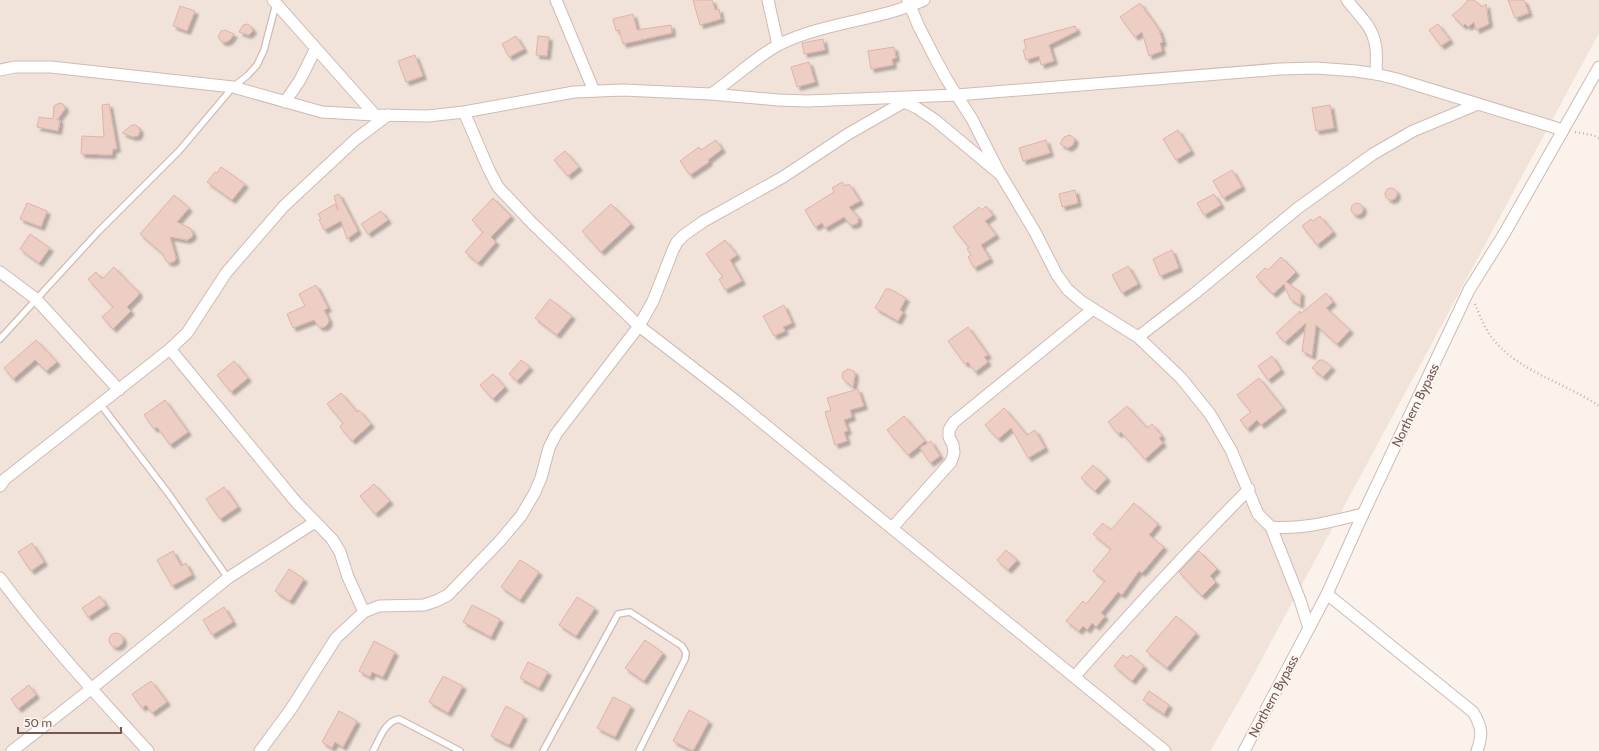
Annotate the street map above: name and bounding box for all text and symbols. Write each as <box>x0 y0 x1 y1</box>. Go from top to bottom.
street label: Northern Bypass <box>1388 360 1442 449</box>
street label: Northern Bypass <box>1245 652 1302 740</box>
scale bar <box>18 709 121 735</box>
text: 50 m <box>24 715 52 730</box>

